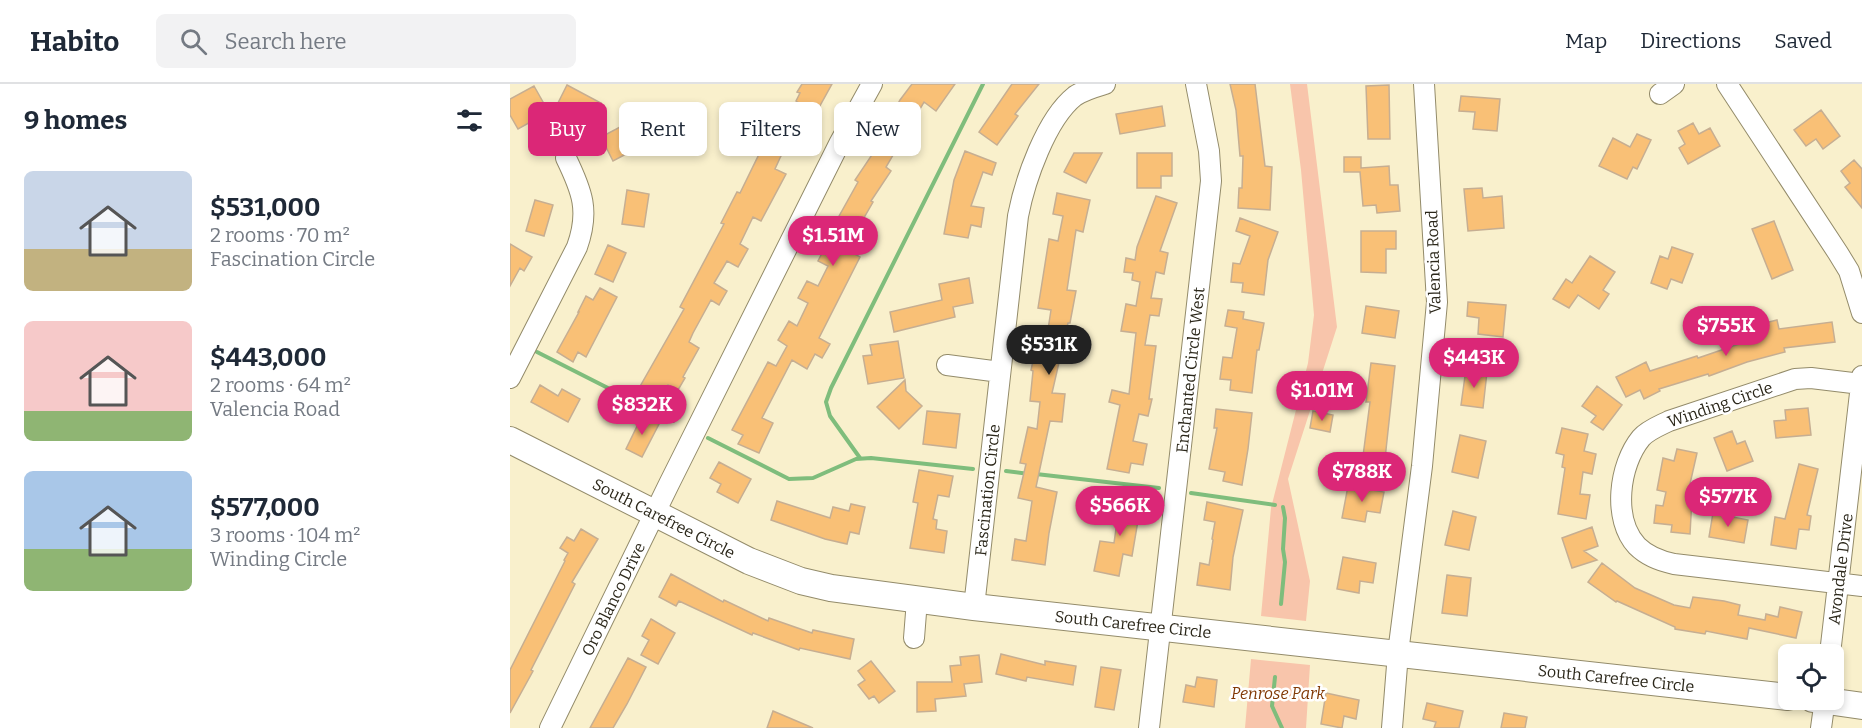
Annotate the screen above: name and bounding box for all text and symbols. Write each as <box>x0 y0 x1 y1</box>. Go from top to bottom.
search box <box>156 14 576 68</box>
text: Habito <box>30 25 120 58</box>
icon: search <box>177 25 210 58</box>
text: Search here <box>225 28 347 55</box>
text: Map <box>1565 28 1607 54</box>
text: Directions <box>1640 28 1741 54</box>
text: Saved <box>1774 28 1832 54</box>
chip: Buy <box>528 102 607 156</box>
chip: Rent <box>619 102 707 156</box>
chip: Filters <box>719 102 822 156</box>
chip: New <box>834 102 921 156</box>
icon: filters <box>453 104 486 137</box>
text: 9 homes <box>24 105 127 136</box>
text: $531,000 <box>210 192 320 223</box>
icon: home <box>72 195 144 267</box>
street label: Valencia Road <box>1422 209 1445 314</box>
pin: $1.51M <box>784 216 882 267</box>
text: 2 rooms · 70 m² <box>210 223 350 247</box>
text: $1.51M <box>802 223 864 247</box>
text: Fascination Circle <box>210 247 375 271</box>
street label: Enchanted Circle West <box>1172 286 1209 454</box>
pin: $755K <box>1684 306 1768 357</box>
text: $755K <box>1697 313 1755 337</box>
pin: $531K <box>1007 325 1091 376</box>
text: $531K <box>1020 332 1078 356</box>
pin: $443K <box>1432 338 1516 389</box>
text: $443,000 <box>210 342 326 373</box>
icon: home <box>72 345 144 417</box>
text: $443K <box>1443 345 1505 369</box>
pin: $1.01M <box>1273 371 1371 422</box>
text: 2 rooms · 64 m² <box>210 373 351 397</box>
text: $1.01M <box>1290 378 1354 402</box>
street label: Winding Circle <box>1665 378 1775 431</box>
pin: $832K <box>600 385 684 436</box>
text: $832K <box>612 392 673 416</box>
text: Valencia Road <box>210 397 340 421</box>
street label: Fascination Circle <box>971 423 1004 557</box>
pin: $788K <box>1320 452 1404 503</box>
text: $788K <box>1332 459 1392 483</box>
street label: South Carefree Circle <box>589 474 738 563</box>
pin: $577K <box>1686 477 1770 528</box>
text: $577K <box>1699 484 1757 508</box>
pin: $566K <box>1078 486 1162 537</box>
text: $577,000 <box>210 492 320 523</box>
text: $566K <box>1089 493 1151 517</box>
icon: home <box>72 495 144 567</box>
street label: Avondale Drive <box>1824 512 1857 626</box>
text: 3 rooms · 104 m² <box>210 523 360 547</box>
street label: Oro Blanco Drive <box>578 539 649 659</box>
text: Winding Circle <box>210 547 347 571</box>
street label: South Carefree Circle <box>1054 607 1212 642</box>
map controls <box>1778 644 1844 710</box>
button: locate <box>1778 644 1844 710</box>
street label: South Carefree Circle <box>1537 661 1695 696</box>
park label: Penrose Park <box>1231 684 1325 703</box>

